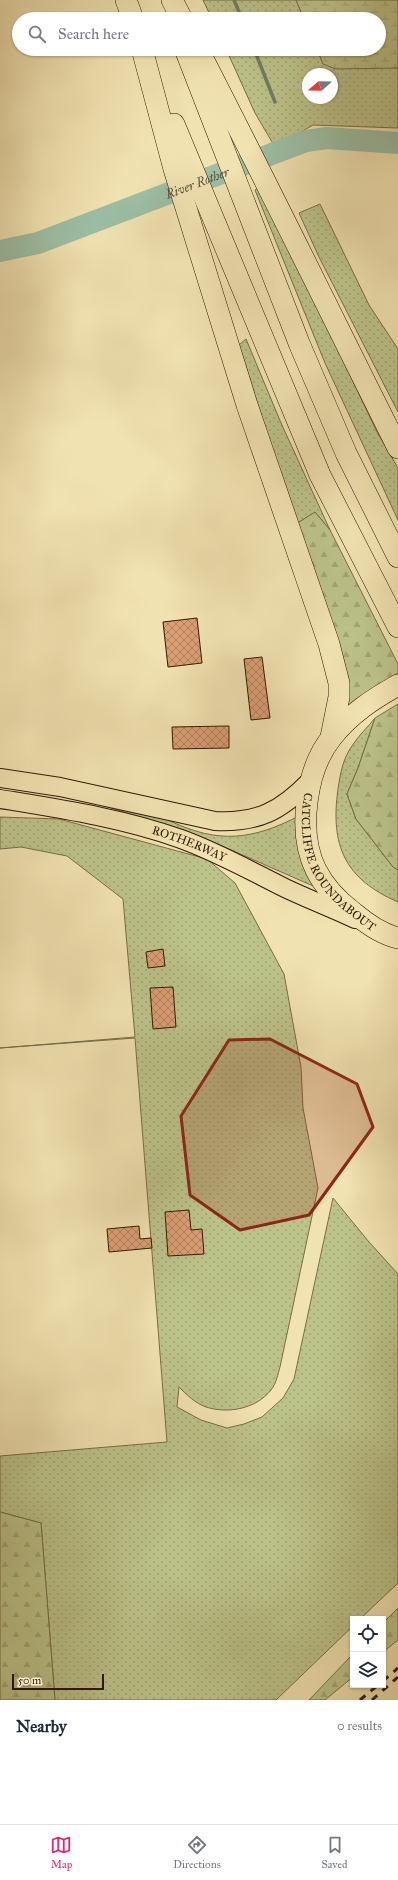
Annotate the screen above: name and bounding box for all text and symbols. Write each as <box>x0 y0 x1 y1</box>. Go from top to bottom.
search box <box>12 12 386 56</box>
icon: search <box>26 23 48 45</box>
text: Search here <box>58 25 129 43</box>
north arrow <box>302 68 338 104</box>
water label: River Rother <box>162 164 232 203</box>
street label: CATCLIFFE ROUNDABOUT <box>299 792 379 934</box>
street label: ROTHERWAY <box>150 823 229 865</box>
map controls <box>350 1616 386 1688</box>
button: locate <box>350 1616 386 1652</box>
button: layers <box>350 1652 386 1688</box>
scale bar <box>12 1672 104 1691</box>
text: 50 m <box>18 1674 41 1687</box>
text: Nearby <box>16 1716 67 1737</box>
text: 0 results <box>337 1718 382 1734</box>
tab: Map <box>50 1834 72 1871</box>
tab: Directions <box>173 1834 221 1871</box>
tab: Saved <box>321 1834 348 1871</box>

